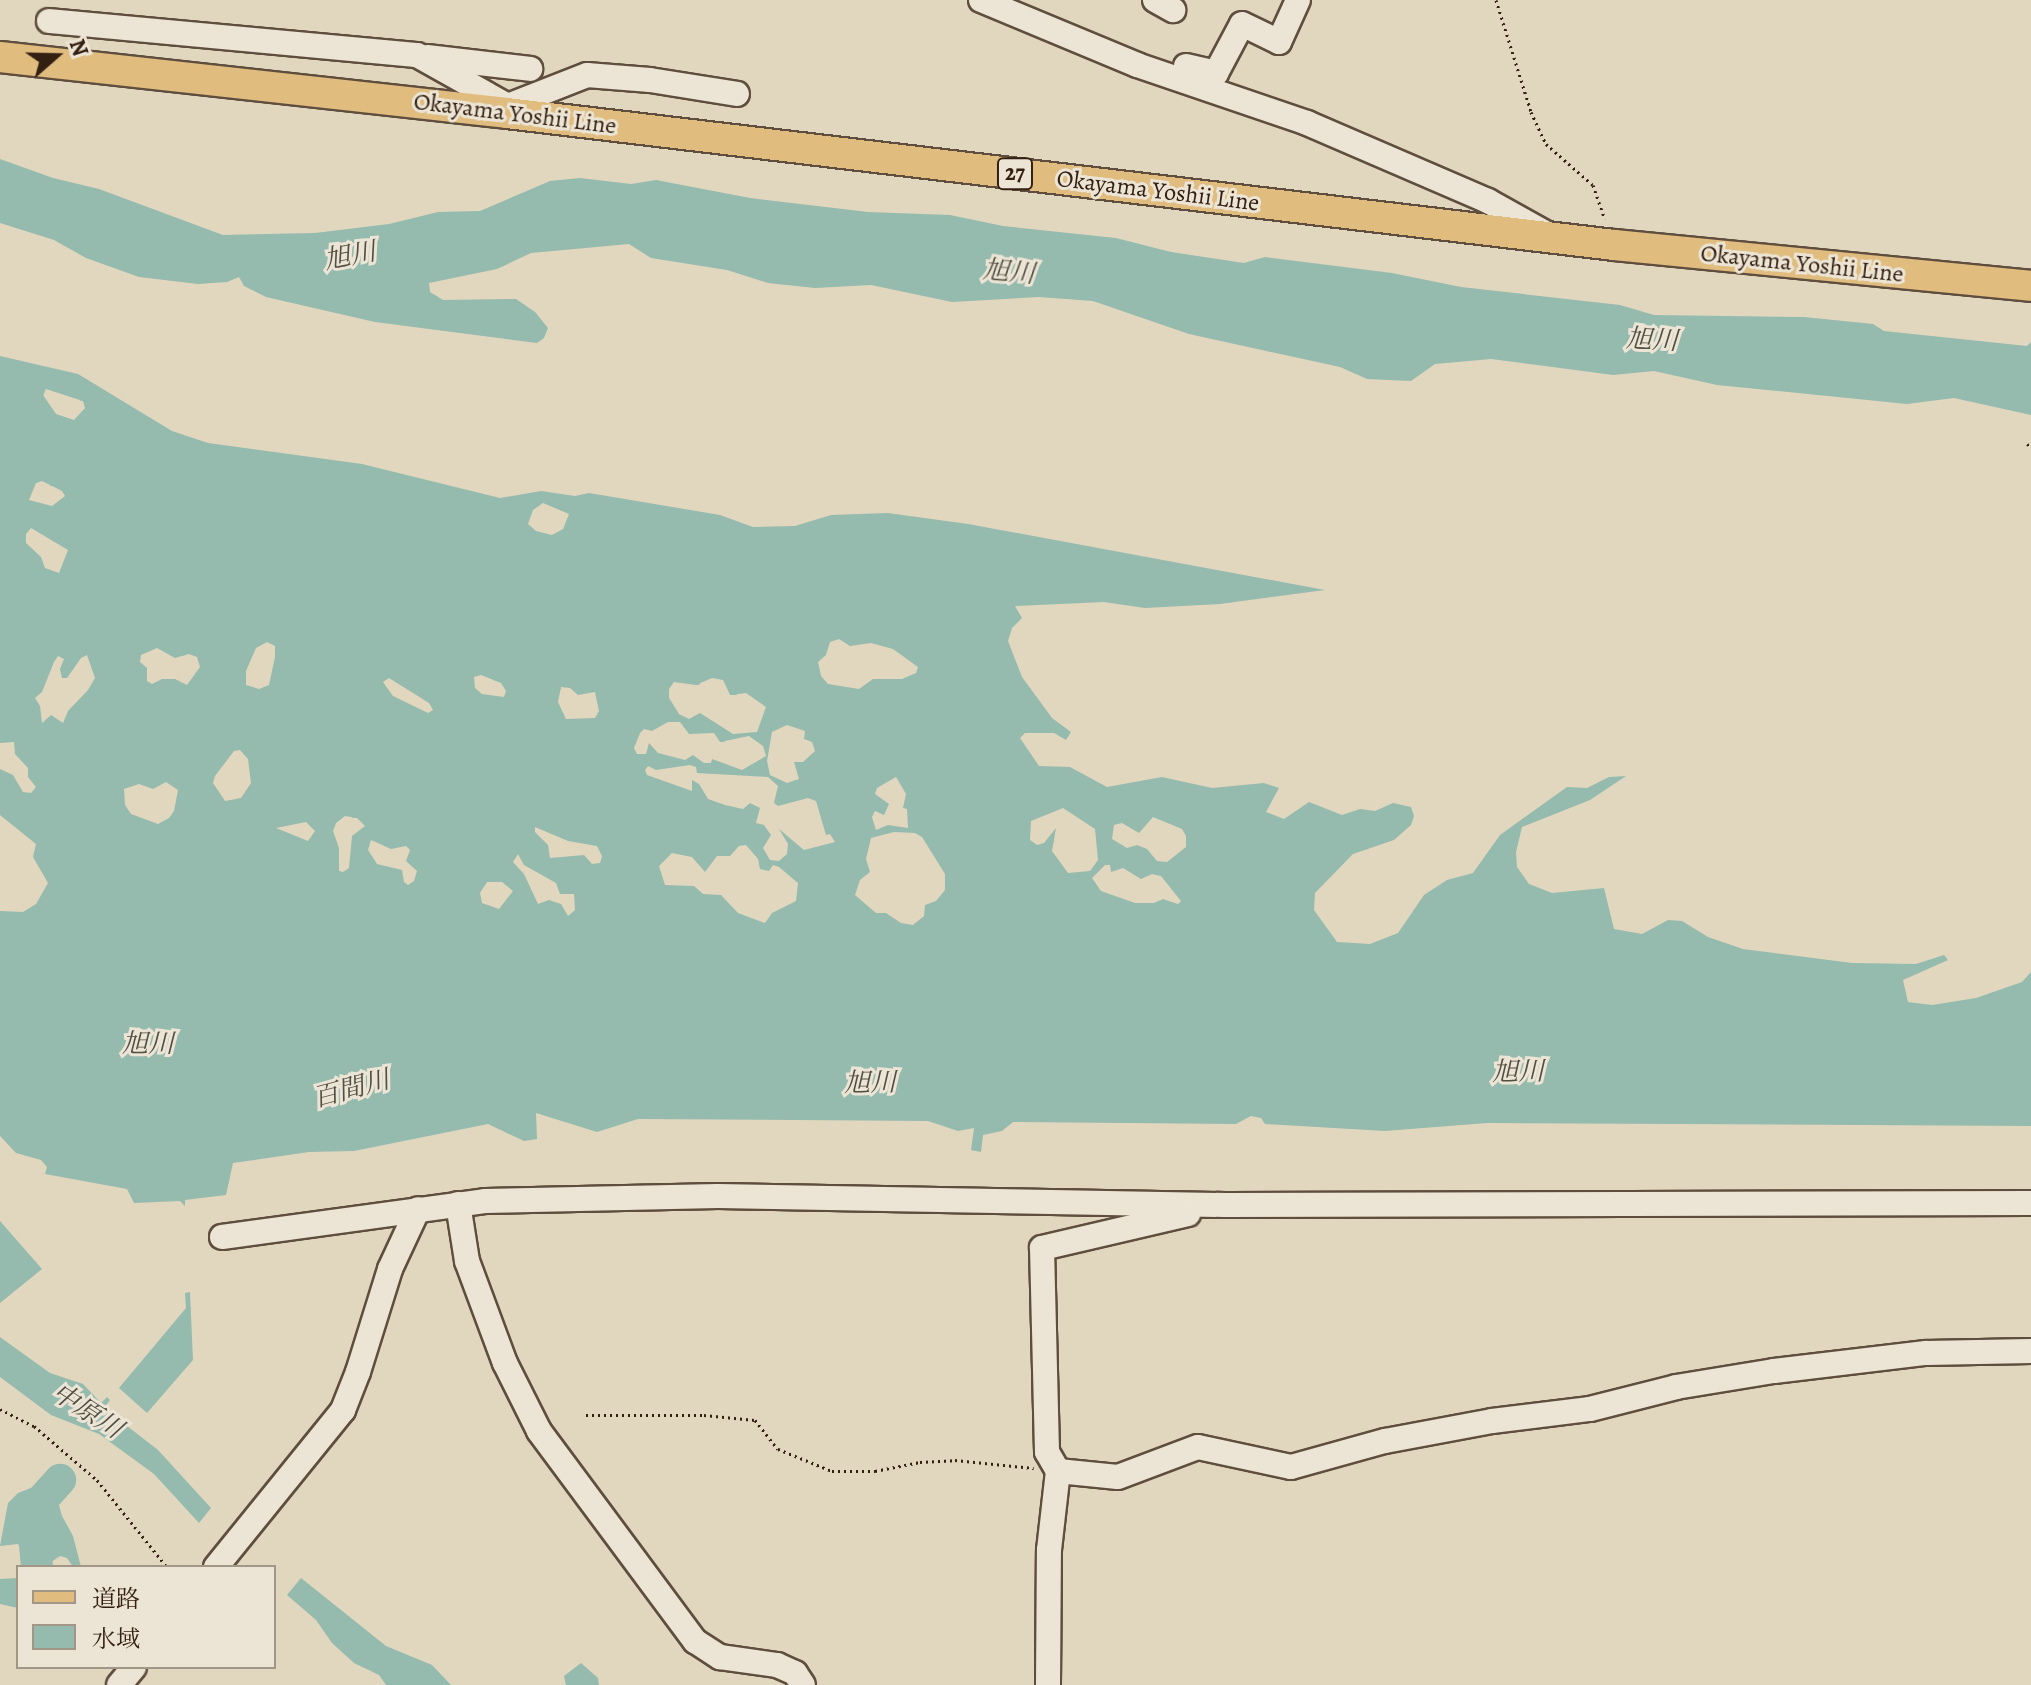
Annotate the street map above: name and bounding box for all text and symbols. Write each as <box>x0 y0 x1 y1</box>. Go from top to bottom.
north arrow <box>16 16 96 96</box>
text: N <box>62 35 95 60</box>
street label: Okayama Yoshii Line <box>412 87 618 141</box>
road number: 27 <box>995 156 1035 192</box>
street label: Okayama Yoshii Line <box>1055 164 1261 218</box>
water label: 旭川 <box>322 236 378 276</box>
street label: Okayama Yoshii Line <box>1699 239 1905 289</box>
water label: 旭川 <box>982 254 1036 290</box>
water label: 旭川 <box>1625 323 1679 357</box>
water label: 旭川 <box>122 1028 174 1060</box>
water label: 旭川 <box>1492 1056 1544 1088</box>
water label: 百間川 <box>309 1064 393 1114</box>
water label: 旭川 <box>844 1067 896 1099</box>
water label: 中原川 <box>46 1377 128 1445</box>
legend <box>16 1565 276 1669</box>
text: 道路 <box>92 1583 140 1615</box>
text: 水域 <box>92 1623 140 1655</box>

